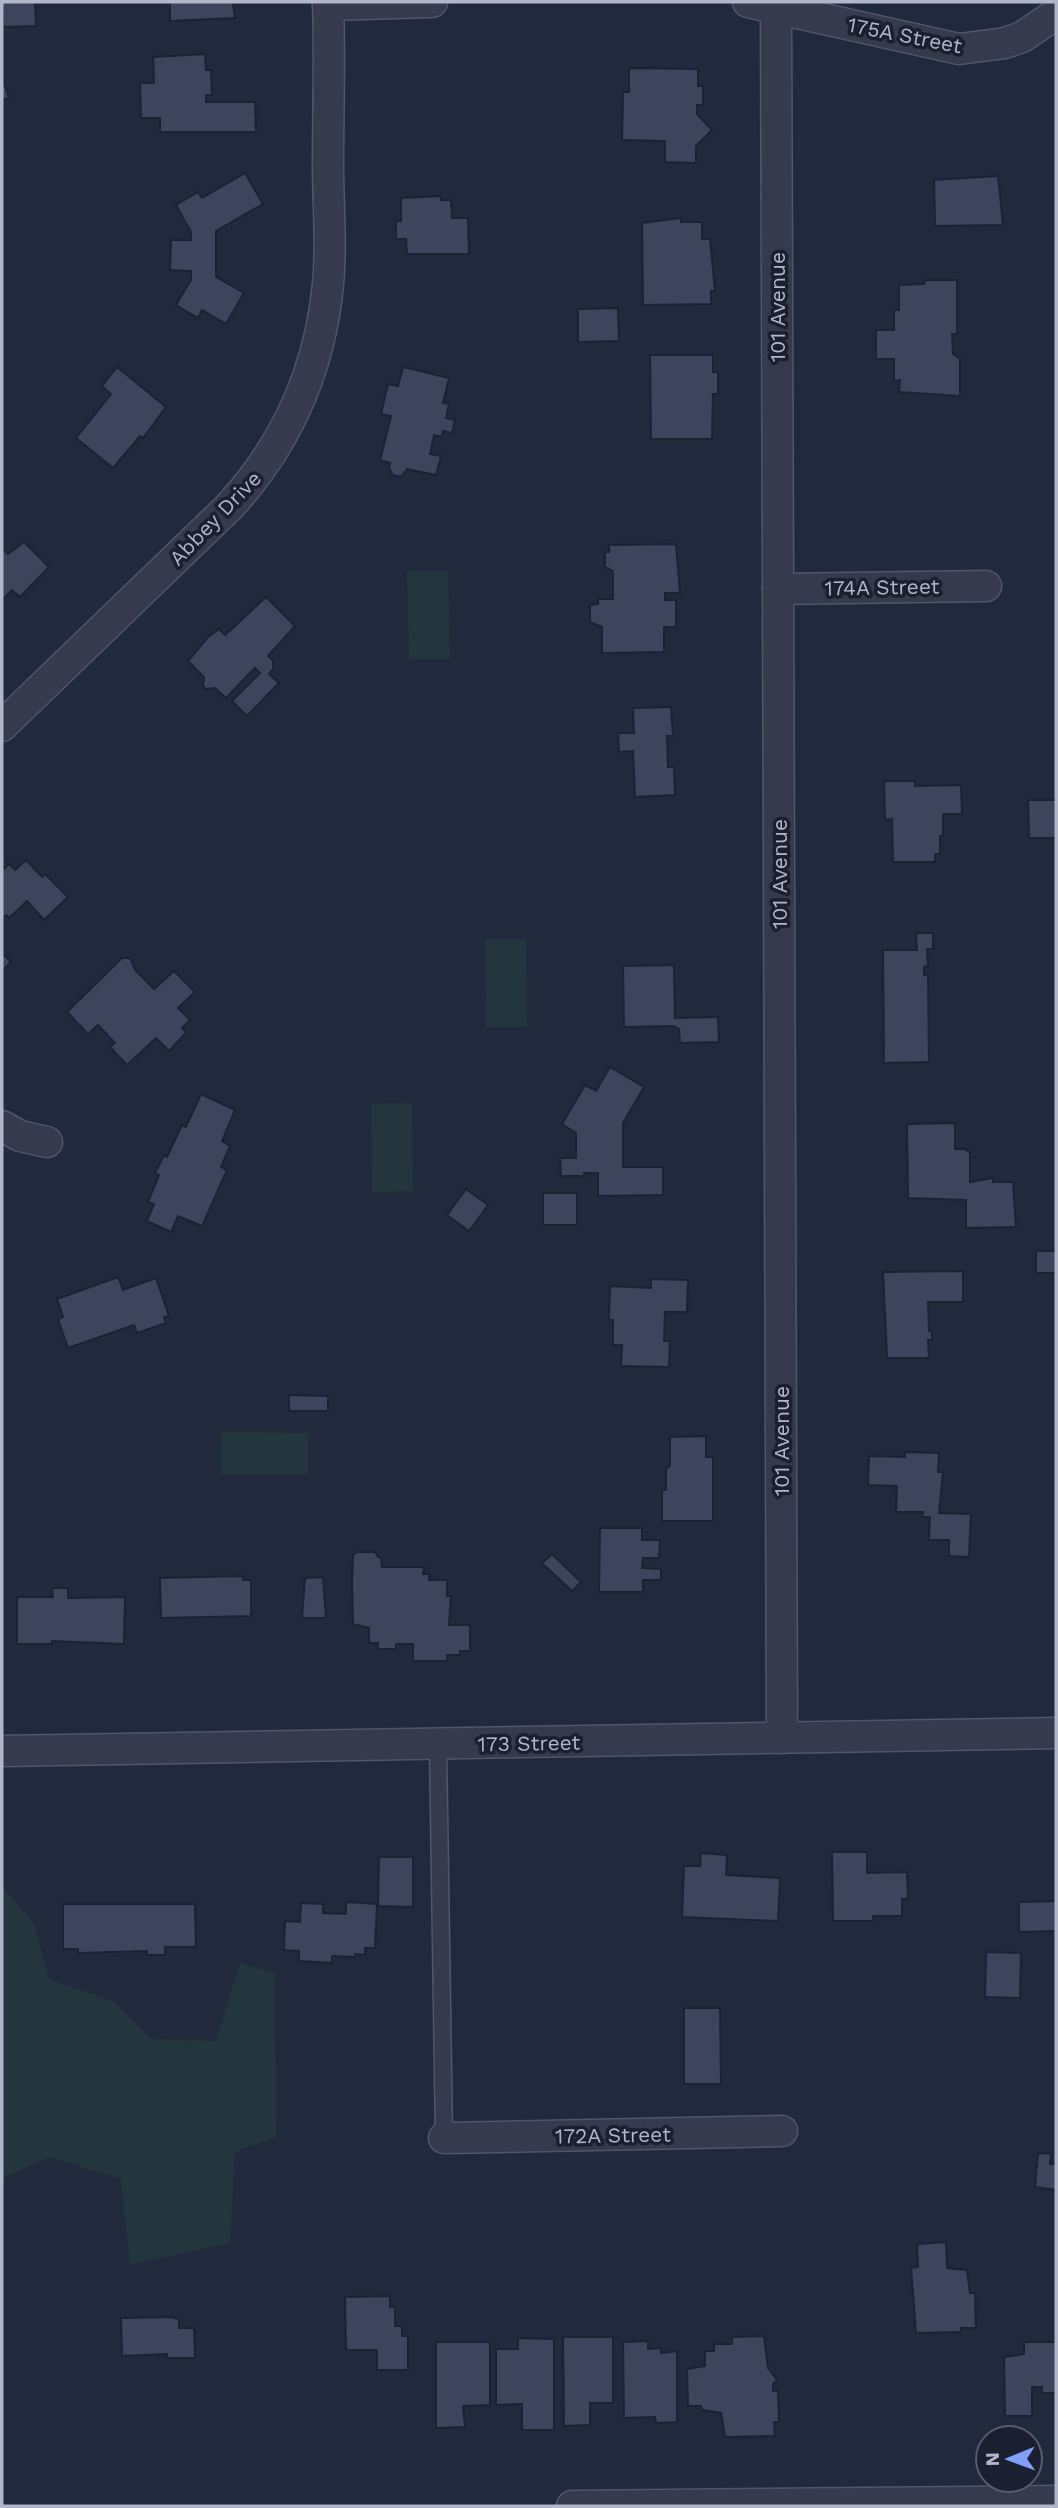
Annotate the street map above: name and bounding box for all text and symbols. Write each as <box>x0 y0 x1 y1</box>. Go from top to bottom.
street label: 175A Street <box>846 12 964 58</box>
street label: 101 Avenue <box>765 252 790 362</box>
street label: Abbey Drive <box>164 466 266 570</box>
street label: 174A Street <box>824 573 940 600</box>
street label: 101 Avenue <box>767 819 792 929</box>
street label: 101 Avenue <box>769 1386 794 1496</box>
street label: 173 Street <box>477 1730 581 1756</box>
street label: 172A Street <box>555 2121 671 2149</box>
north arrow <box>974 2424 1044 2494</box>
text: N <box>981 2452 1004 2467</box>

